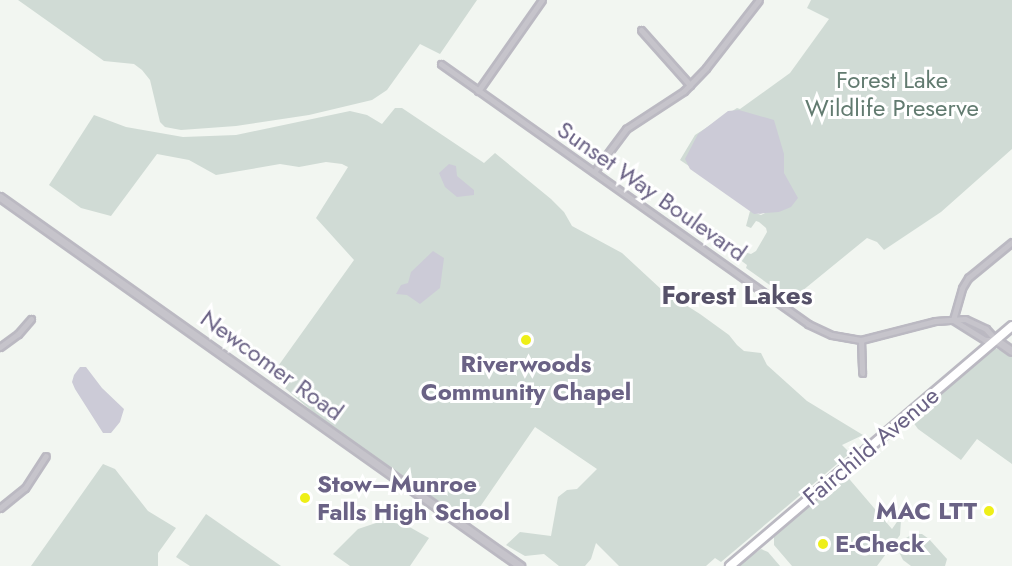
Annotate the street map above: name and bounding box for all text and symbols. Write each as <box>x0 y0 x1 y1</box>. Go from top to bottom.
park label: Forest Lake Wildlife Preserve <box>805 66 979 122</box>
street label: Sunset Way Boulevard <box>552 115 752 267</box>
district label: Forest Lakes <box>661 280 813 312</box>
street label: Newcomer Road <box>195 304 349 426</box>
marker: Riverwoods Community Chapel <box>519 333 533 347</box>
place label: Riverwoods Community Chapel <box>421 350 631 406</box>
street label: Fairchild Avenue <box>797 381 945 511</box>
place label: Stow–Munroe Falls High School <box>317 470 510 526</box>
marker: Stow–Munroe Falls High School <box>298 491 312 505</box>
place label: MAC LTT <box>876 497 977 525</box>
marker: MAC LTT <box>982 504 996 518</box>
place label: E-Check <box>835 530 925 558</box>
marker: E-Check <box>816 537 830 551</box>

